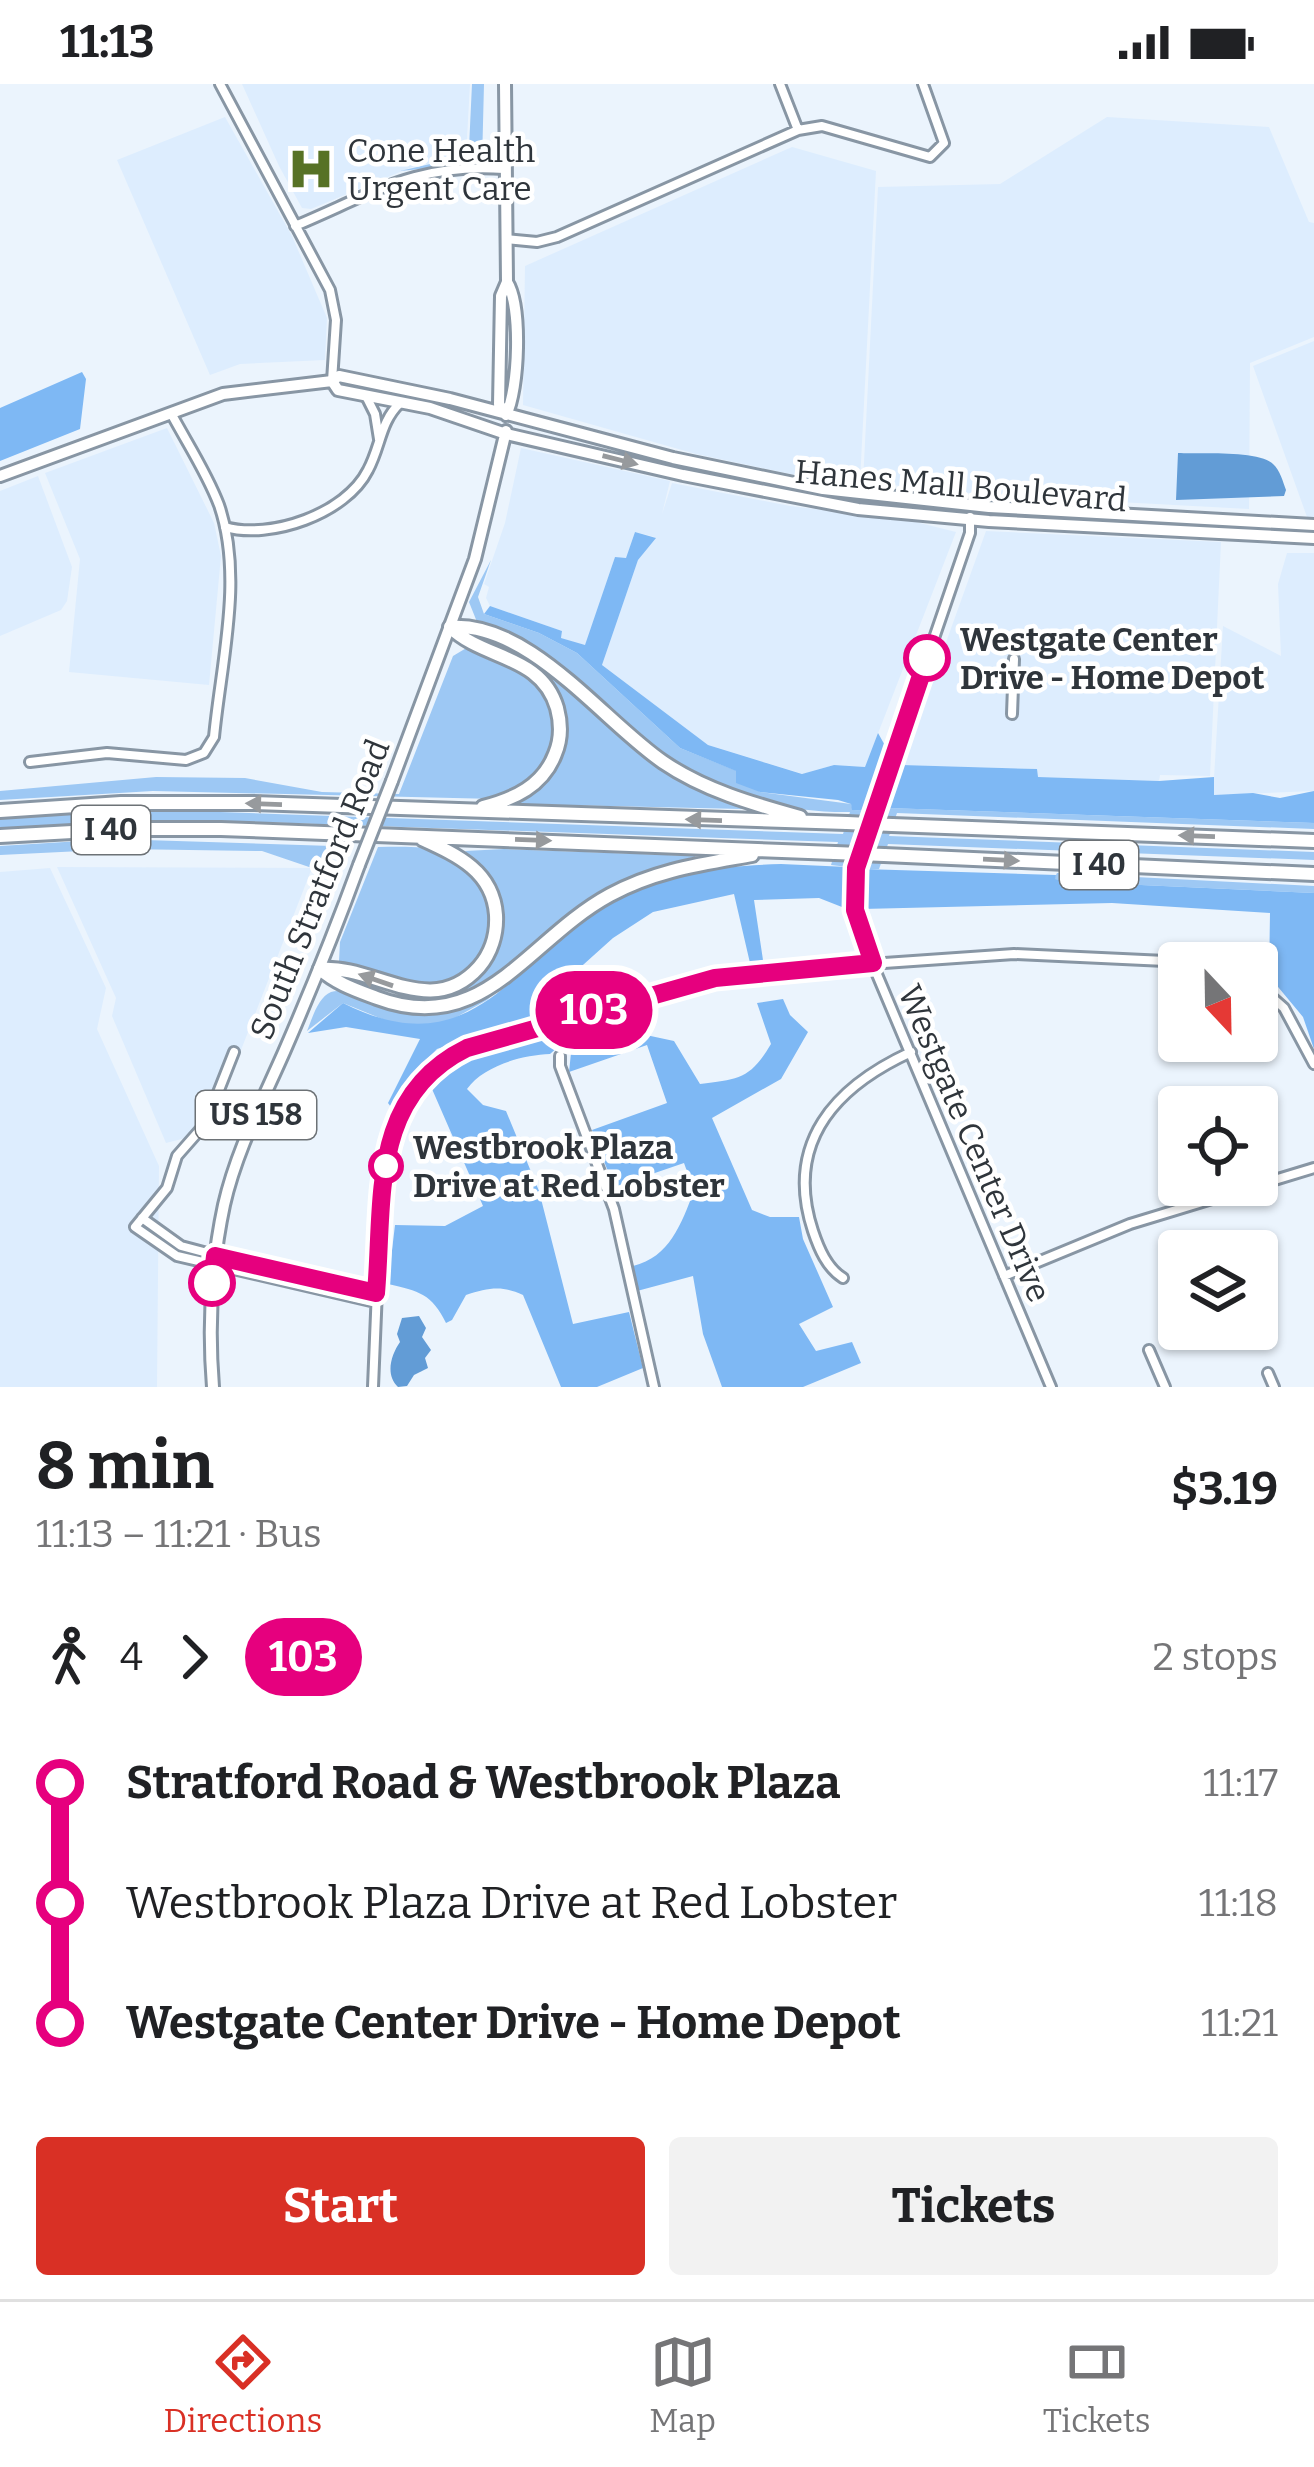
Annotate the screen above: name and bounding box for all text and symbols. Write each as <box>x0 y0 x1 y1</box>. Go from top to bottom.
text: 11:13 <box>60 15 155 69</box>
place label: Cone Health Urgent Care <box>347 131 535 209</box>
hospital icon: Cone Health Urgent Care <box>286 144 336 194</box>
one-way arrow <box>602 451 639 470</box>
street label: Hanes Mall Boulevard <box>793 452 1129 520</box>
place label: Westgate Center Drive - Home Depot <box>960 620 1264 698</box>
marker: Westgate Center Drive - Home Depot <box>905 636 949 680</box>
street label: South Stratford Road <box>241 733 398 1045</box>
one-way arrow <box>244 794 282 813</box>
road number: I 40 <box>72 806 150 854</box>
one-way arrow <box>684 810 722 829</box>
one-way arrow <box>1177 826 1215 845</box>
one-way arrow <box>515 831 553 850</box>
road number: I 40 <box>1060 841 1138 889</box>
one-way arrow <box>983 851 1021 870</box>
north arrow <box>1158 942 1278 1062</box>
map controls <box>1158 942 1278 1350</box>
one-way arrow <box>357 970 394 989</box>
line badge: 103 <box>525 971 663 1049</box>
street label: Westgate Center Drive <box>889 979 1059 1308</box>
text: 103 <box>559 985 629 1035</box>
button: locate <box>1158 1086 1278 1206</box>
road number: US 158 <box>196 1091 316 1139</box>
place label: Westbrook Plaza Drive at Red Lobster <box>413 1128 725 1206</box>
marker: Westbrook Plaza Drive at Red Lobster <box>370 1150 402 1182</box>
button: layers <box>1158 1230 1278 1350</box>
unlabelled marker <box>190 1261 234 1305</box>
text: 8 min <box>36 1426 214 1505</box>
text: $3.19 <box>1171 1462 1278 1516</box>
text: 11:13 – 11:21 · Bus <box>36 1511 322 1557</box>
icon: walk <box>36 1624 102 1690</box>
icon: forward <box>161 1624 227 1690</box>
text: 103 <box>269 1632 338 1682</box>
text: 4 <box>120 1634 143 1680</box>
text: 2 stops <box>1152 1634 1278 1680</box>
text: Stratford Road & Westbrook Plaza <box>126 1756 840 1810</box>
text: 11:17 <box>1203 1760 1278 1806</box>
text: Westbrook Plaza Drive at Red Lobster <box>126 1876 897 1930</box>
text: 11:18 <box>1199 1880 1278 1926</box>
text: Westgate Center Drive - Home Depot <box>126 1996 901 2050</box>
text: 11:21 <box>1201 2000 1278 2046</box>
button: Start <box>36 2137 645 2275</box>
button: Tickets <box>669 2137 1278 2275</box>
tab: Directions <box>163 2329 322 2441</box>
tab: Map <box>649 2329 716 2441</box>
tab: Tickets <box>1043 2329 1151 2441</box>

